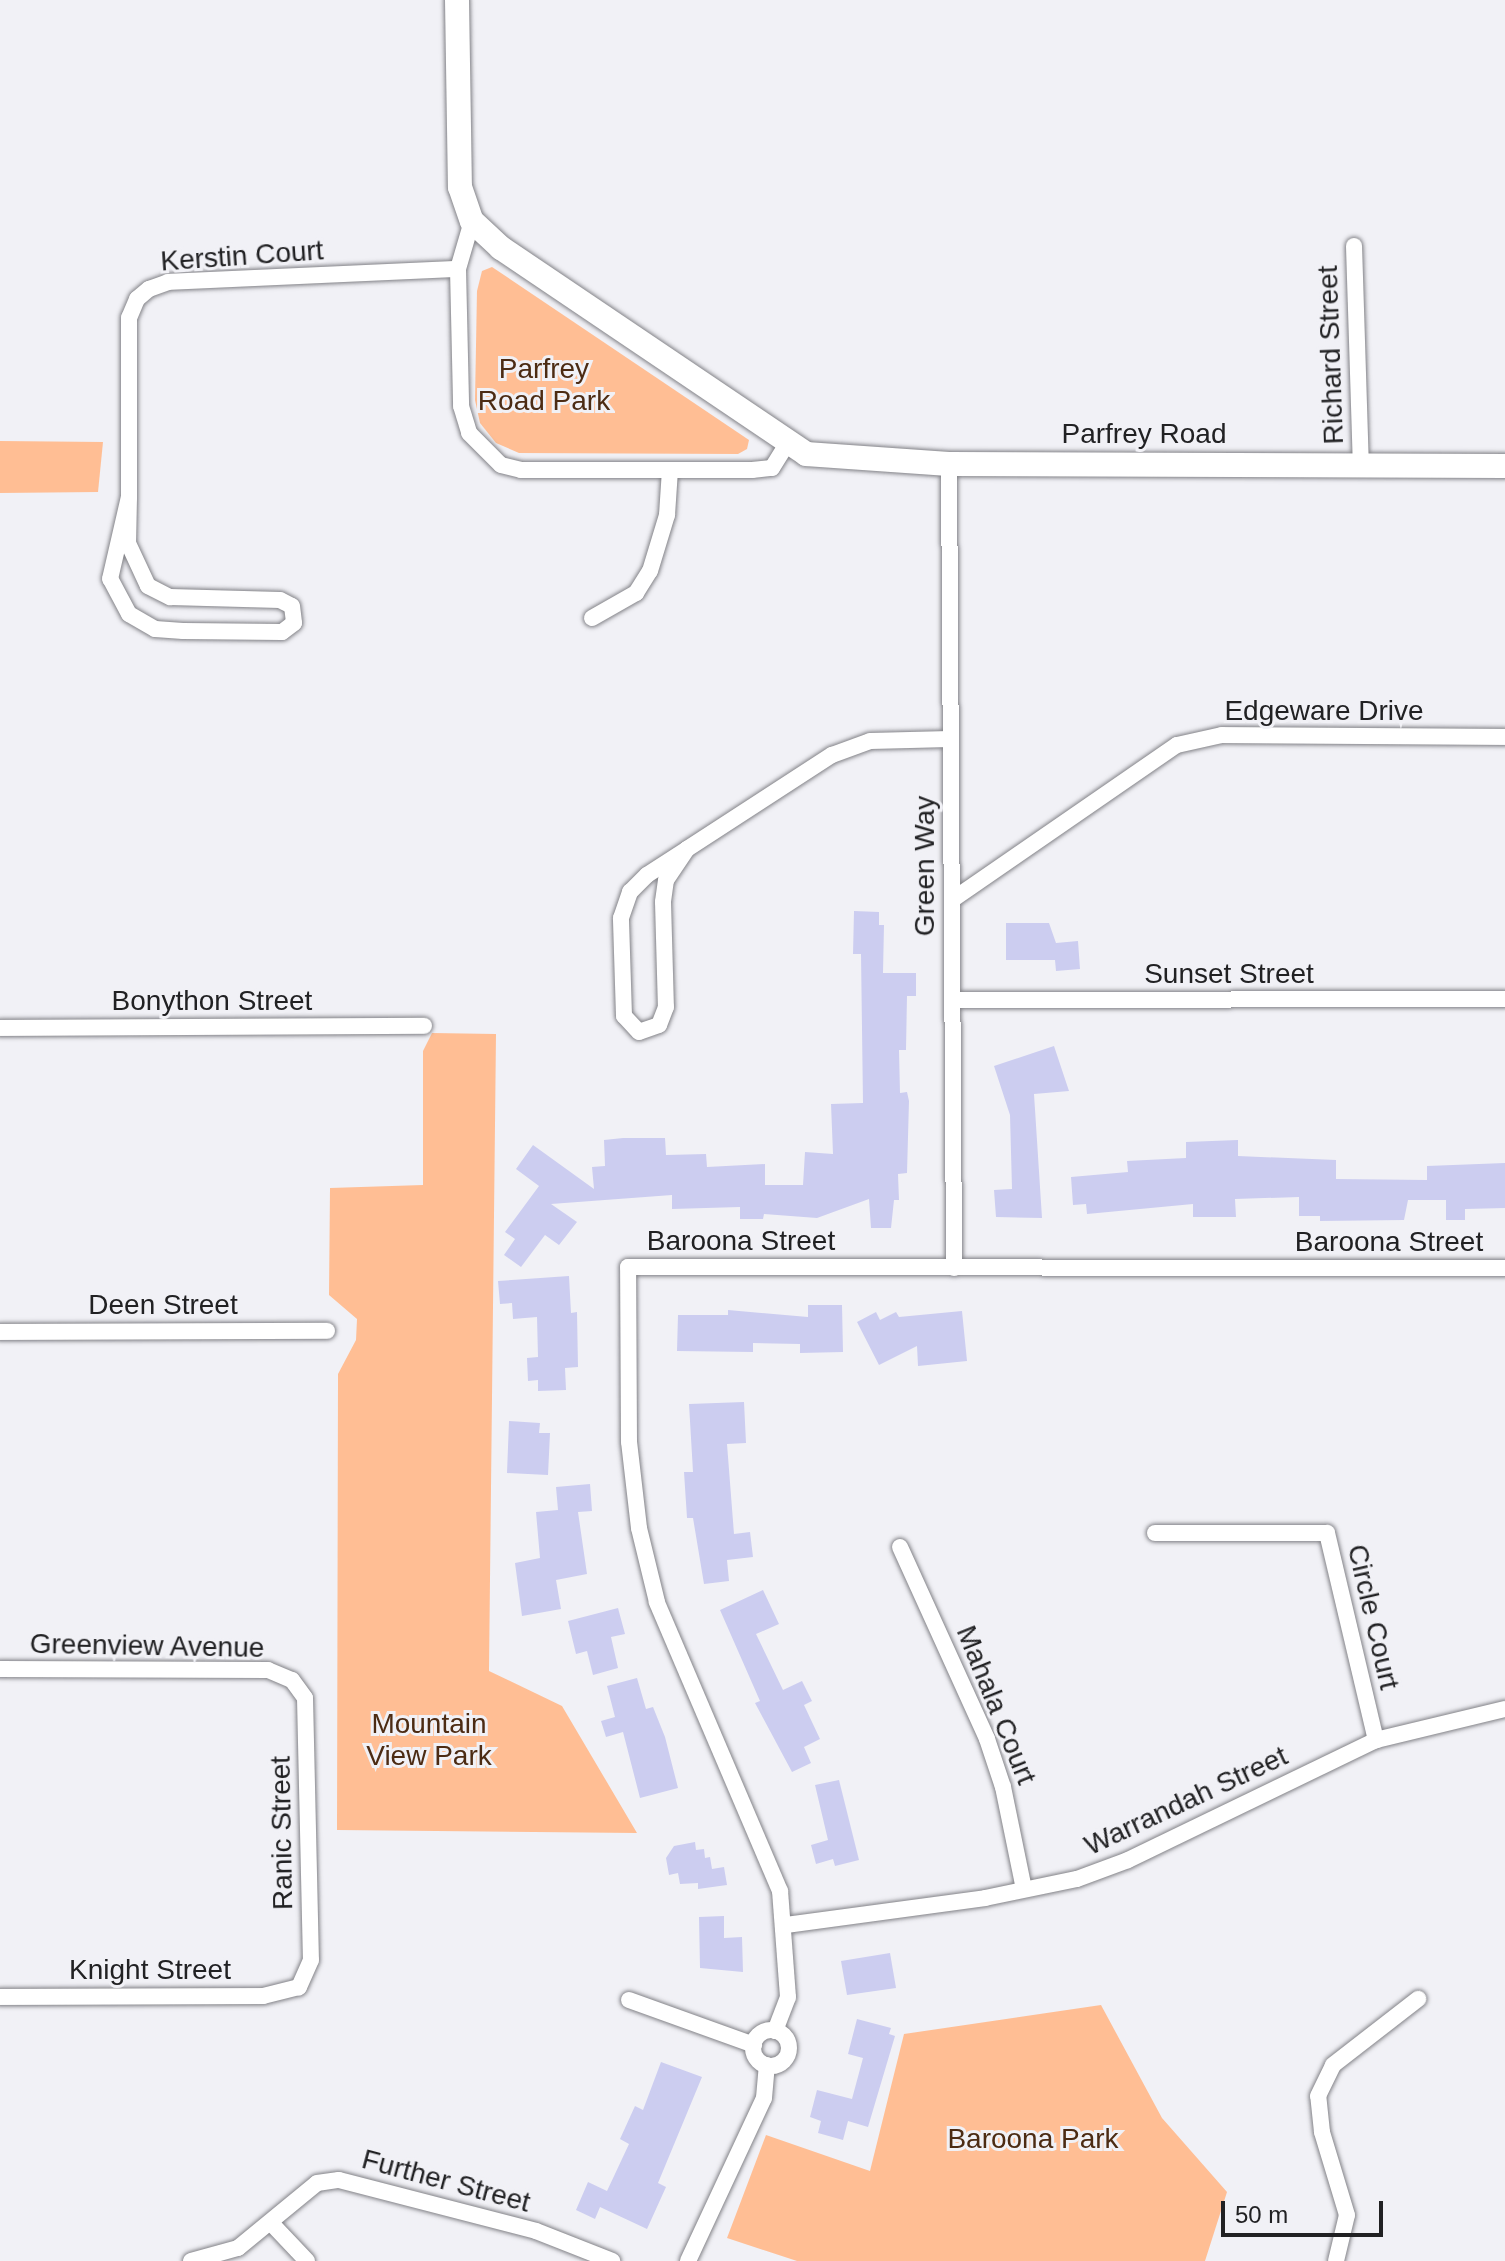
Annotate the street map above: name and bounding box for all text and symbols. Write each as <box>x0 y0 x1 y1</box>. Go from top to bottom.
street label: Kerstin Court <box>159 234 325 278</box>
street label: Richard Street <box>1311 265 1351 445</box>
park label: Parfrey Road Park <box>478 352 610 418</box>
street label: Parfrey Road <box>1062 417 1226 451</box>
street label: Edgeware Drive <box>1224 694 1424 728</box>
street label: Green Way <box>908 796 942 936</box>
street label: Sunset Street <box>1144 957 1314 991</box>
street label: Bonython Street <box>112 984 312 1018</box>
street label: Baroona Street <box>647 1224 835 1258</box>
street label: Baroona Street <box>1295 1225 1483 1259</box>
street label: Deen Street <box>88 1288 238 1322</box>
street label: Circle Court <box>1340 1541 1406 1693</box>
street label: Mahala Court <box>949 1621 1043 1789</box>
street label: Greenview Avenue <box>29 1627 265 1665</box>
park label: Mountain View Park <box>366 1707 492 1773</box>
street label: Warrandah Street <box>1079 1739 1293 1863</box>
street label: Ranic Street <box>264 1756 300 1910</box>
street label: Knight Street <box>69 1953 231 1987</box>
park label: Baroona Park <box>947 2122 1119 2156</box>
street label: Further Street <box>358 2142 534 2220</box>
scale bar <box>1225 2185 1387 2235</box>
text: 50 m <box>1235 2201 1288 2228</box>

